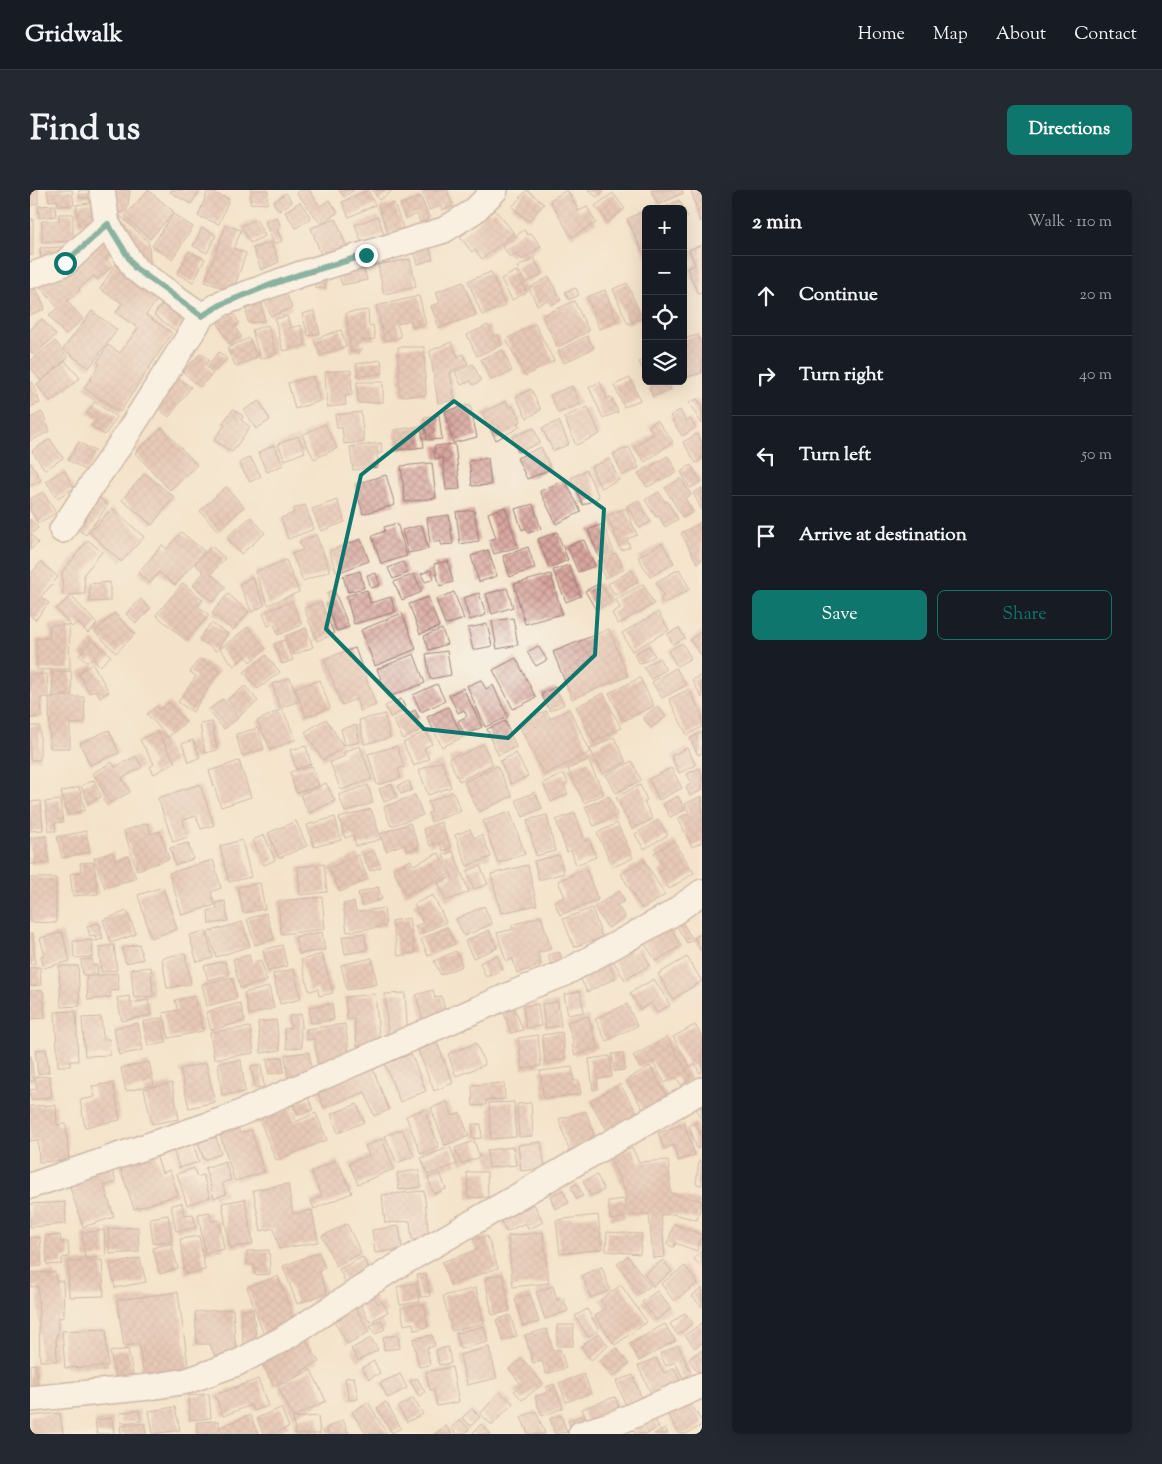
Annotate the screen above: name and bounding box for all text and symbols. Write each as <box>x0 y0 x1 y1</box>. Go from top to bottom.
text: Gridwalk <box>25 18 123 52</box>
text: Home <box>858 22 905 48</box>
text: Map <box>933 22 968 48</box>
text: About <box>996 22 1046 48</box>
text: Contact <box>1074 22 1137 48</box>
text: Find us <box>30 105 140 156</box>
button: Directions <box>1007 105 1132 155</box>
map controls <box>642 205 687 385</box>
button: + <box>642 205 687 250</box>
text: 2 min <box>752 208 802 238</box>
text: Walk · 110 m <box>1028 211 1112 234</box>
route end <box>355 244 378 267</box>
button: − <box>642 250 687 295</box>
route start <box>54 252 77 275</box>
icon: ahead <box>752 282 780 310</box>
text: Continue <box>799 282 878 309</box>
text: 20 m <box>1079 284 1112 307</box>
button: locate <box>642 295 687 340</box>
button: layers <box>642 340 687 385</box>
icon: right <box>752 362 780 390</box>
text: Turn right <box>799 362 883 389</box>
text: 40 m <box>1079 364 1112 387</box>
icon: left <box>752 442 780 470</box>
text: Turn left <box>799 442 871 469</box>
text: 50 m <box>1081 444 1112 467</box>
icon: arrive <box>752 522 780 550</box>
text: Arrive at destination <box>799 522 967 549</box>
button: Save <box>752 590 927 640</box>
button: Share <box>937 590 1112 640</box>

